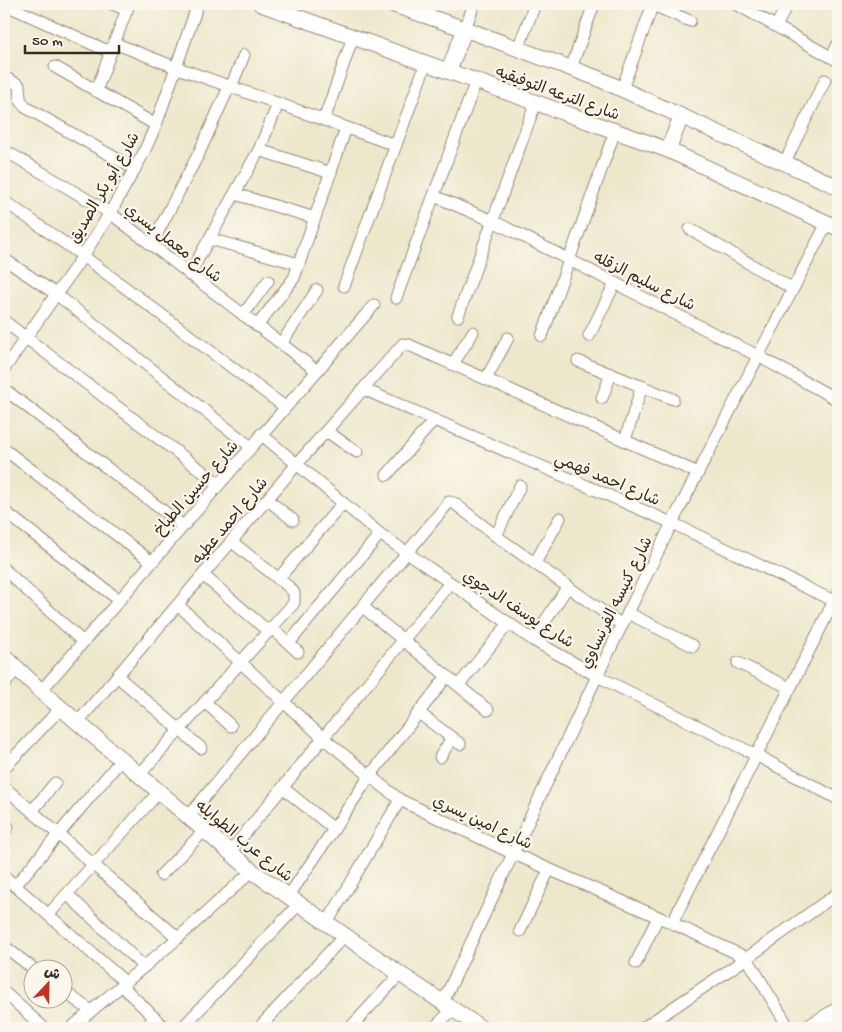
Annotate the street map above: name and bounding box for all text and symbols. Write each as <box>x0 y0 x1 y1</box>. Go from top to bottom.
scale bar <box>25 22 119 54</box>
text: 50 m <box>32 33 63 51</box>
street label: شارع الترعه التوفيقيه <box>492 64 622 127</box>
street label: شارع أبو بكر الصديق <box>65 129 146 248</box>
street label: شارع معمل يسري <box>119 201 224 289</box>
street label: شارع سليم الزقله <box>589 249 698 317</box>
street label: شارع حسين الطباخ <box>151 438 244 541</box>
street label: شارع احمد فهمي <box>550 450 662 514</box>
street label: شارع احمد عطيه <box>190 475 274 570</box>
street label: شارع كنيسه الفرنساوي <box>578 534 658 673</box>
street label: شارع يوسف الدجوي <box>458 568 576 654</box>
street label: شارع امين يسري <box>429 793 534 855</box>
street label: شارع عرب الطوايله <box>190 798 295 888</box>
north arrow <box>22 960 72 1010</box>
text: ش <box>42 963 62 985</box>

